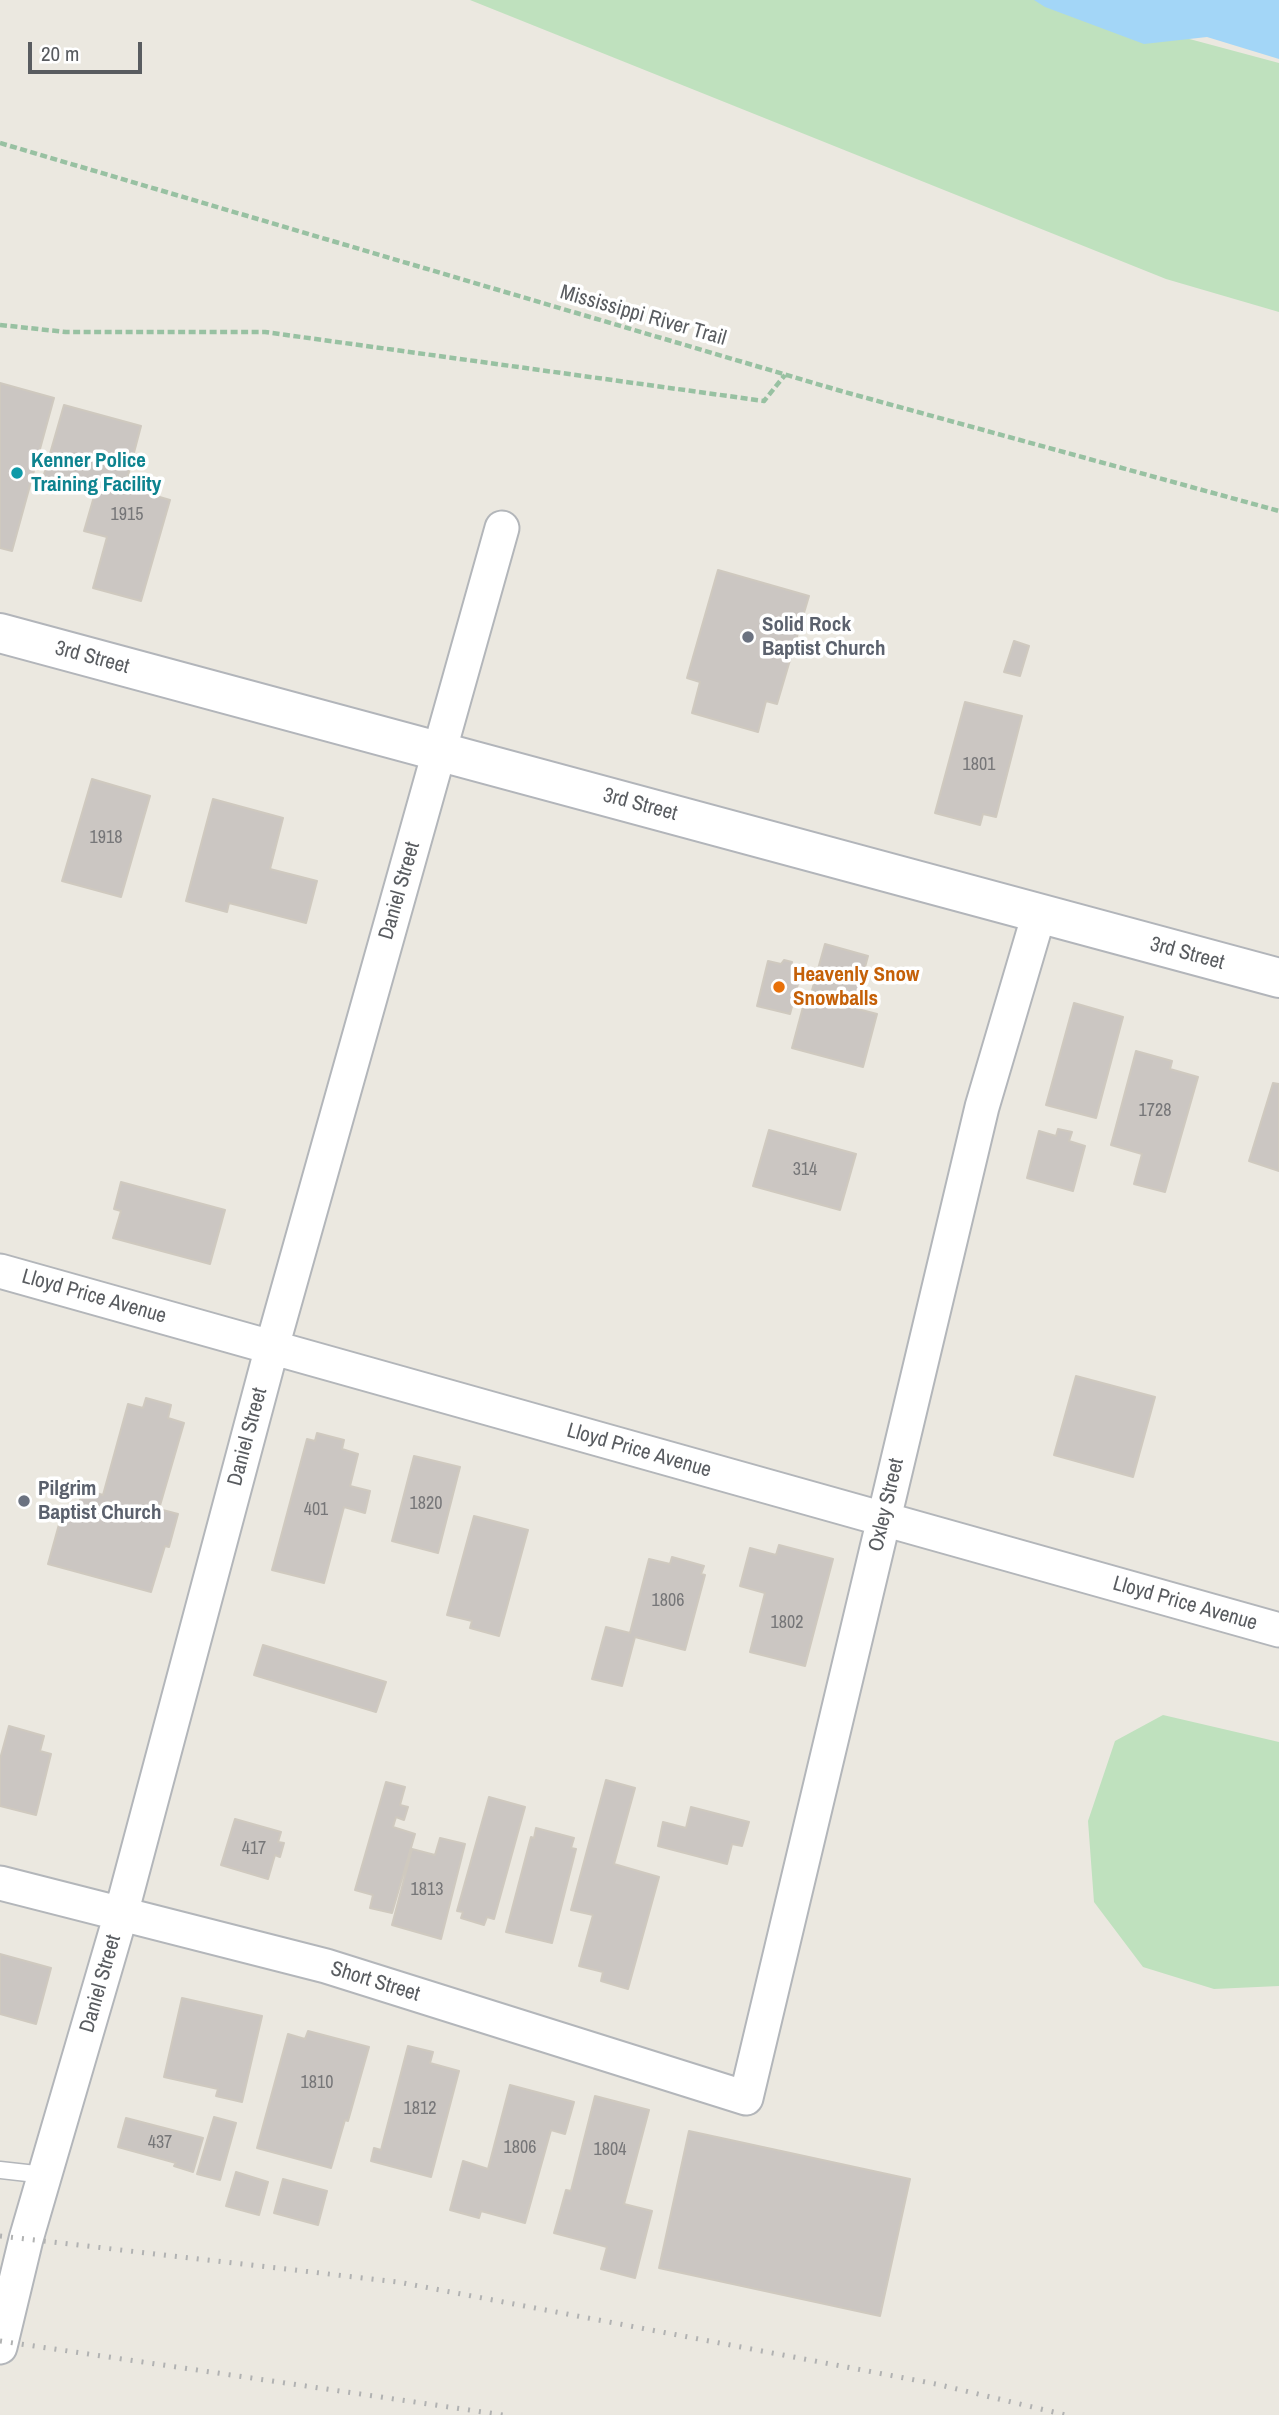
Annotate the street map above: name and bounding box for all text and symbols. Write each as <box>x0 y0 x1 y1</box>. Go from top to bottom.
scale bar <box>32 28 145 72</box>
text: 20 m <box>41 39 79 68</box>
street label: Mississippi River Trail <box>557 280 729 352</box>
place label: Kenner Police Training Facility <box>31 448 161 498</box>
marker: Kenner Police Training Facility <box>9 465 25 481</box>
house number: 1915 <box>111 504 143 526</box>
place label: Solid Rock Baptist Church <box>762 612 885 662</box>
marker: Solid Rock Baptist Church <box>740 629 756 645</box>
street label: 3rd Street <box>52 636 132 680</box>
house number: 1801 <box>963 754 995 776</box>
street label: 3rd Street <box>600 783 680 827</box>
house number: 1918 <box>90 827 122 849</box>
street label: Daniel Street <box>374 839 426 943</box>
street label: 3rd Street <box>1147 932 1227 976</box>
place label: Heavenly Snow Snowballs <box>793 962 919 1012</box>
marker: Heavenly Snow Snowballs <box>771 979 787 995</box>
house number: 1728 <box>1139 1100 1171 1122</box>
house number: 314 <box>793 1159 817 1181</box>
street label: Lloyd Price Avenue <box>19 1264 169 1330</box>
street label: Daniel Street <box>223 1385 273 1489</box>
street label: Lloyd Price Avenue <box>564 1418 714 1484</box>
street label: Oxley Street <box>864 1456 910 1554</box>
place label: Pilgrim Baptist Church <box>38 1476 161 1526</box>
marker: Pilgrim Baptist Church <box>16 1493 32 1509</box>
house number: 1820 <box>410 1493 442 1515</box>
house number: 401 <box>304 1499 328 1521</box>
street label: Lloyd Price Avenue <box>1110 1571 1260 1637</box>
house number: 1806 <box>652 1590 684 1612</box>
house number: 1802 <box>771 1612 803 1634</box>
house number: 417 <box>242 1838 266 1860</box>
house number: 1813 <box>411 1879 443 1901</box>
street label: Daniel Street <box>75 1932 127 2036</box>
street label: Short Street <box>327 1957 423 2007</box>
house number: 1810 <box>301 2072 333 2094</box>
house number: 1812 <box>404 2098 436 2120</box>
house number: 437 <box>148 2132 172 2154</box>
house number: 1806 <box>504 2137 536 2159</box>
house number: 1804 <box>594 2139 626 2161</box>

